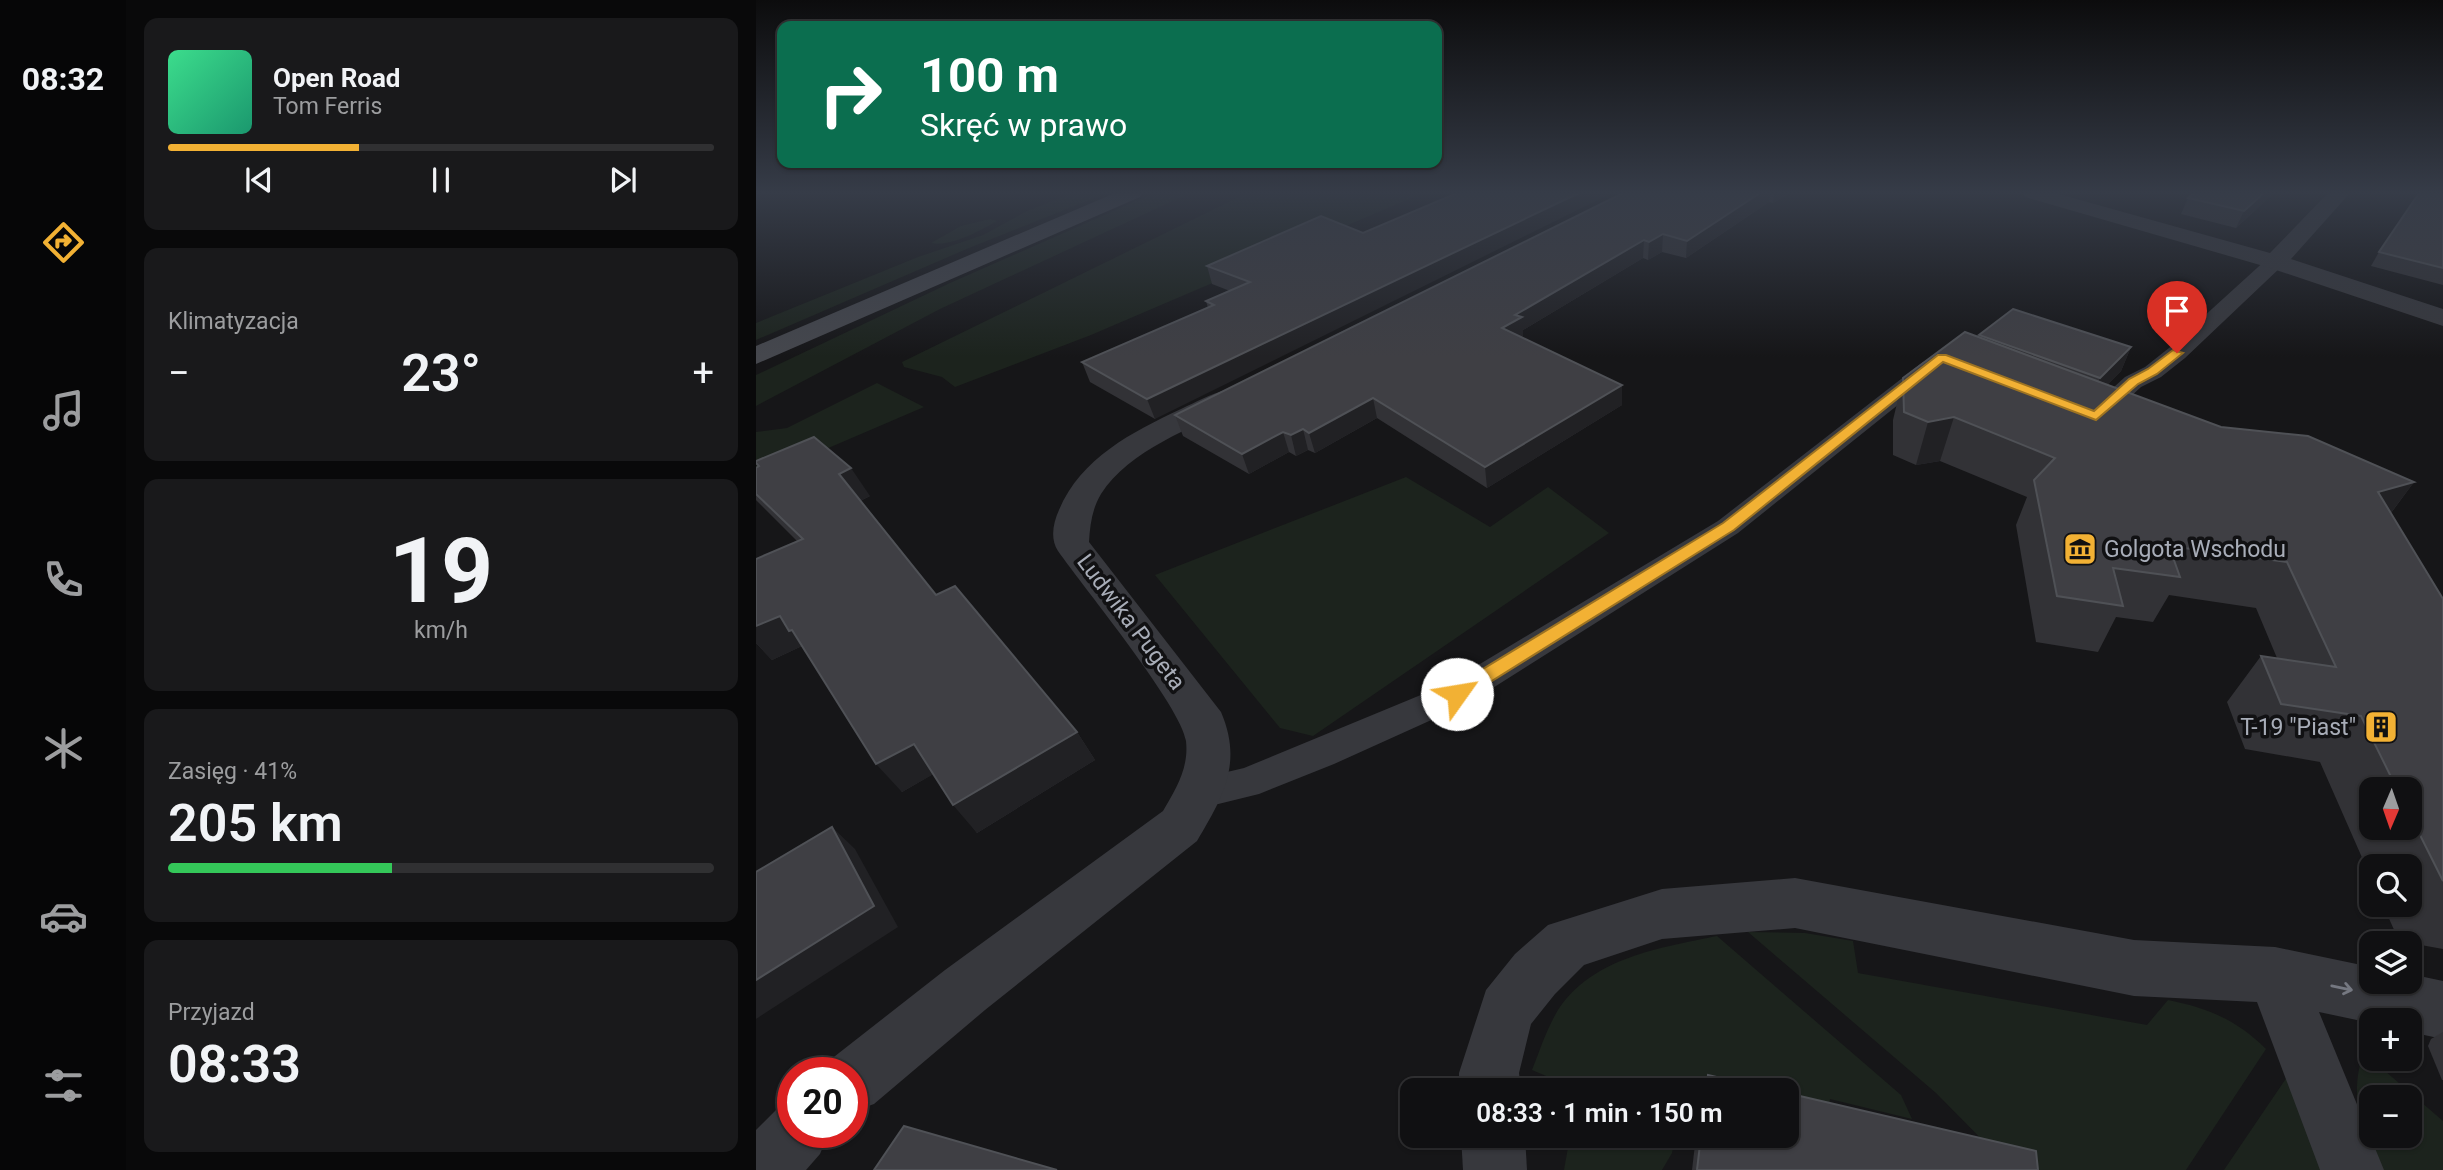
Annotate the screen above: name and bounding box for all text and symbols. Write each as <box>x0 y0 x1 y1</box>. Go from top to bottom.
text: 100 m <box>920 47 1059 104</box>
icon: right <box>805 49 896 140</box>
text: 08:32 <box>22 60 104 98</box>
text: Open Road <box>273 63 401 93</box>
text: Tom Ferris <box>273 93 382 120</box>
text: Skręć w prawo <box>920 106 1127 144</box>
icon: previous <box>240 161 278 199</box>
icon: pause <box>422 161 460 199</box>
icon: next <box>604 161 642 199</box>
icon: directions <box>39 218 88 267</box>
pin <box>2147 281 2207 353</box>
icon: arrive <box>2158 292 2196 330</box>
text: Klimatyzacja <box>168 308 299 335</box>
text: 23° <box>401 343 481 404</box>
text: − <box>168 351 190 395</box>
text: + <box>692 351 714 395</box>
icon: music <box>39 386 88 435</box>
text: 19 <box>389 518 493 624</box>
museum icon: Golgota Wschodu <box>2061 530 2099 568</box>
place label: Golgota Wschodu <box>2104 536 2286 563</box>
street label: Ludwika Pugeta <box>1071 549 1191 695</box>
icon: phone <box>39 555 88 604</box>
text: km/h <box>414 617 468 644</box>
position arrow <box>1420 657 1494 731</box>
building icon: T-19 "Piast" <box>2362 708 2400 746</box>
place label: T-19 "Piast" <box>2240 714 2356 741</box>
icon: climate <box>39 724 88 773</box>
text: Zasięg · 41% <box>168 758 297 785</box>
north arrow <box>2359 777 2422 840</box>
map controls <box>2359 777 2422 1148</box>
text: 205 km <box>168 793 343 854</box>
button: search <box>2359 854 2422 917</box>
icon: car <box>39 892 88 941</box>
button: layers <box>2359 931 2422 994</box>
one-way arrow <box>2330 982 2353 996</box>
text: Przyjazd <box>168 999 255 1026</box>
button: + <box>2359 1008 2422 1071</box>
text: 08:33 <box>168 1034 301 1095</box>
speed limit sign: 20 <box>777 1057 868 1148</box>
icon: filters <box>39 1061 88 1110</box>
button: − <box>2359 1085 2422 1148</box>
text: 08:33 · 1 min · 150 m <box>1476 1098 1723 1128</box>

